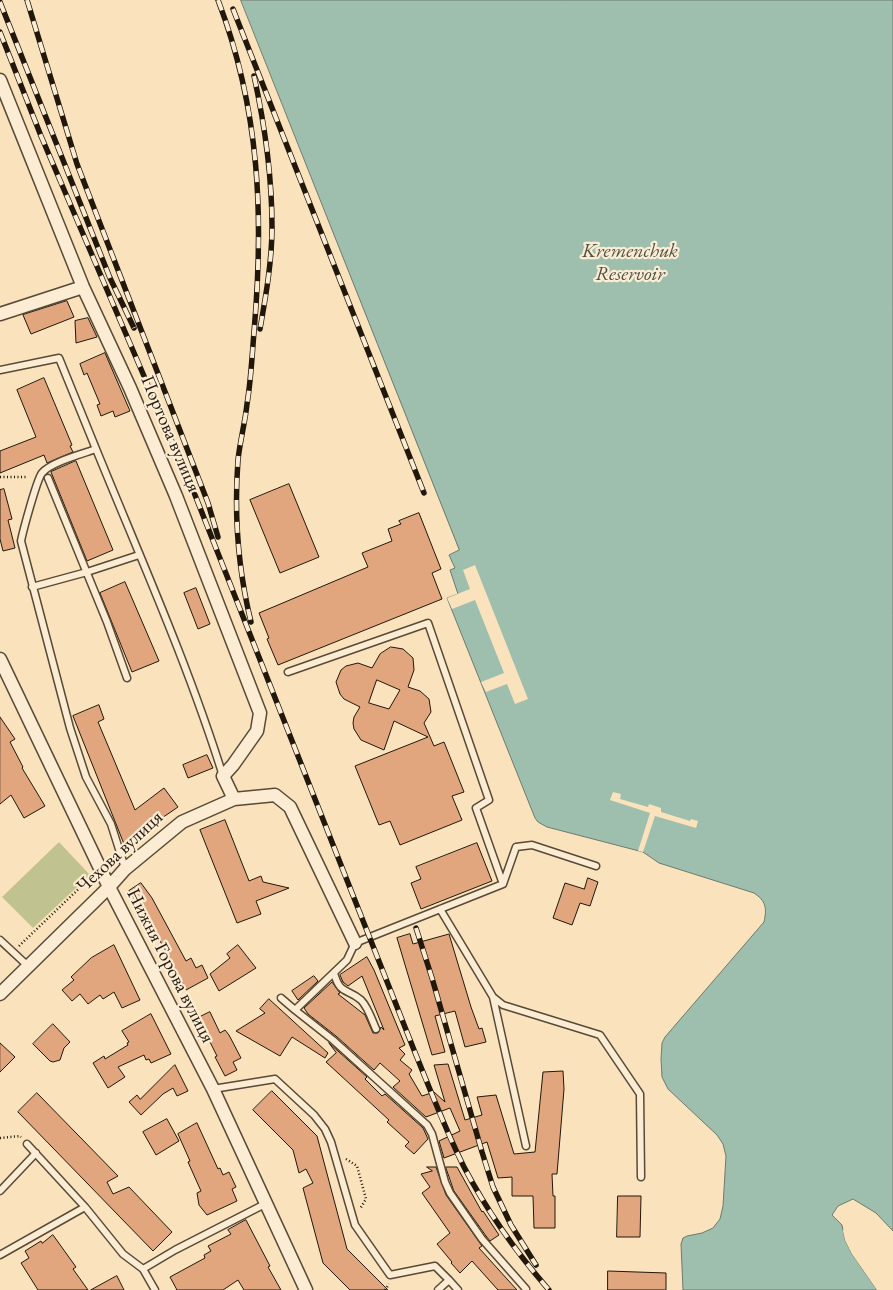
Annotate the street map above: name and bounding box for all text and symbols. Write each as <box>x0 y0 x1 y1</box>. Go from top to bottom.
water label: Kremenchuk Reservoir <box>582 240 678 287</box>
street label: Портова вулиця <box>135 372 205 496</box>
street label: Чехова вулиця <box>72 806 168 898</box>
street label: Нижня Горова вулиця <box>121 885 219 1047</box>

